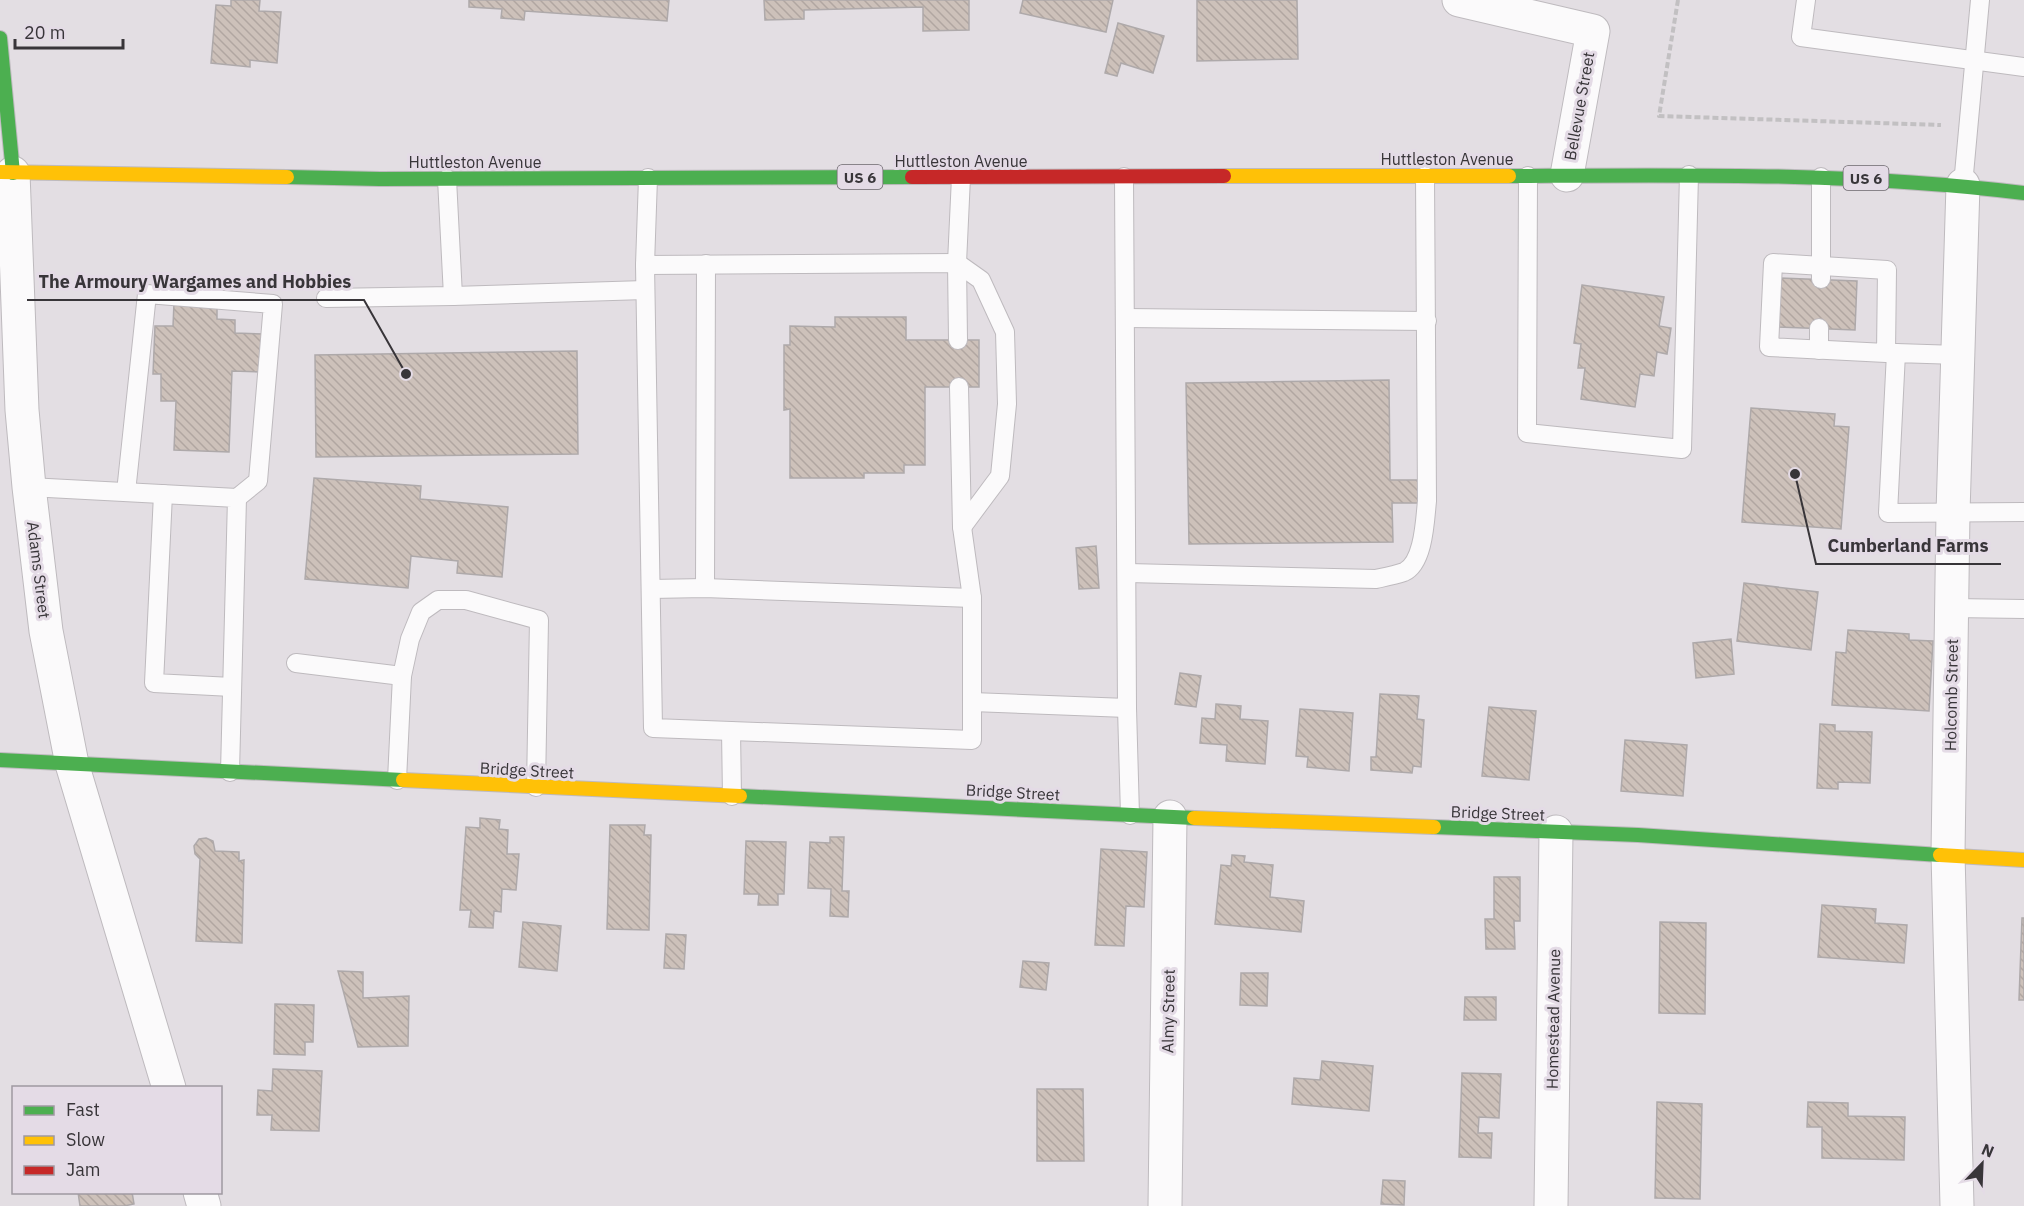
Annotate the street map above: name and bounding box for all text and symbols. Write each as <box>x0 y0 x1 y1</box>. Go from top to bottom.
scale bar <box>15 12 123 50</box>
text: 20 m <box>24 21 66 44</box>
street label: Bellevue Street <box>1560 50 1598 162</box>
street label: Huttleston Avenue <box>1380 149 1514 169</box>
street label: Huttleston Avenue <box>894 151 1028 171</box>
street label: Huttleston Avenue <box>408 152 542 172</box>
road number: US 6 <box>838 165 882 189</box>
road number: US 6 <box>1844 166 1888 190</box>
callout: The Armoury Wargames and Hobbies <box>27 264 364 300</box>
text: The Armoury Wargames and Hobbies <box>39 270 351 293</box>
street label: Adams Street <box>23 520 55 620</box>
callout: Cumberland Farms <box>1816 528 2001 564</box>
text: Cumberland Farms <box>1828 534 1988 557</box>
street label: Holcomb Street <box>1940 639 1962 751</box>
street label: Bridge Street <box>479 758 575 782</box>
street label: Bridge Street <box>965 780 1061 804</box>
street label: Bridge Street <box>1450 801 1546 825</box>
street label: Homestead Avenue <box>1542 949 1564 1089</box>
street label: Almy Street <box>1157 969 1179 1053</box>
legend <box>12 1086 222 1194</box>
text: Fast <box>66 1098 100 1121</box>
text: Slow <box>66 1128 105 1151</box>
north arrow <box>1952 1134 2012 1194</box>
text: N <box>1979 1139 1997 1162</box>
text: Jam <box>66 1158 101 1181</box>

